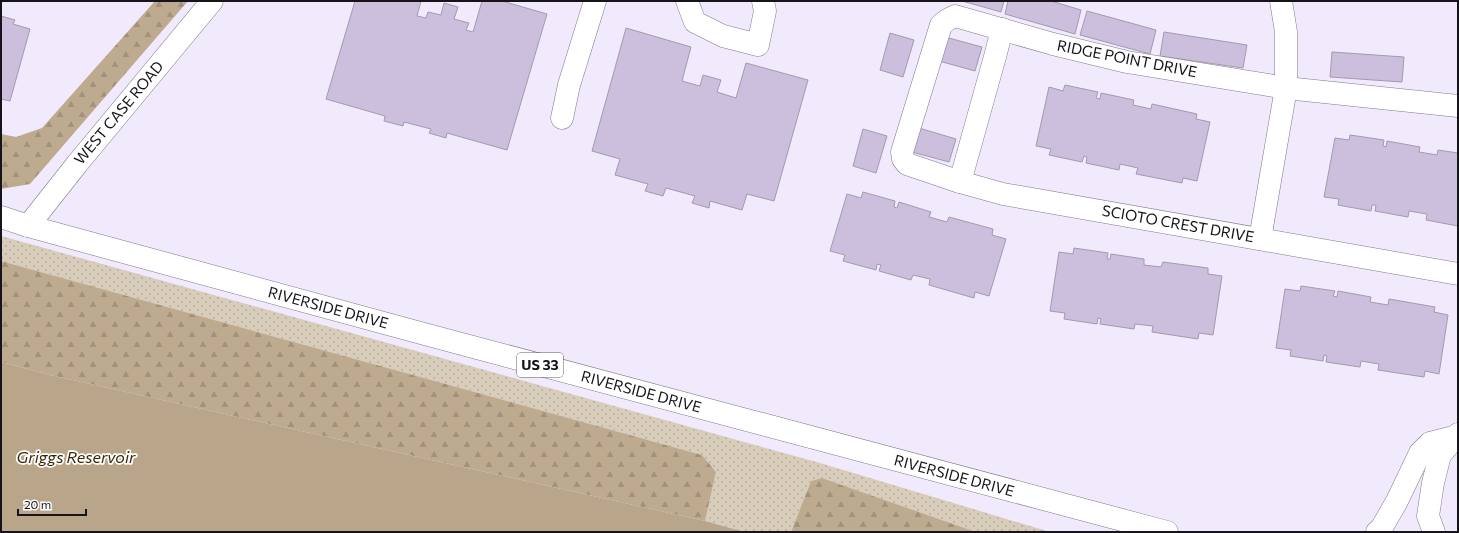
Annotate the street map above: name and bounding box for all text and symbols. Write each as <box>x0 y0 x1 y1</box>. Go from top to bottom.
street label: RIDGE POINT DRIVE <box>1056 36 1199 80</box>
street label: WEST CASE ROAD <box>70 57 167 168</box>
street label: SCIOTO CREST DRIVE <box>1101 201 1256 245</box>
street label: RIVERSIDE DRIVE <box>266 282 390 332</box>
road number: US 33 <box>517 353 563 377</box>
street label: RIVERSIDE DRIVE <box>579 366 703 416</box>
water label: Griggs Reservoir <box>17 447 136 466</box>
street label: RIVERSIDE DRIVE <box>892 450 1016 500</box>
scale bar <box>18 491 86 517</box>
text: 20 m <box>24 497 51 511</box>

